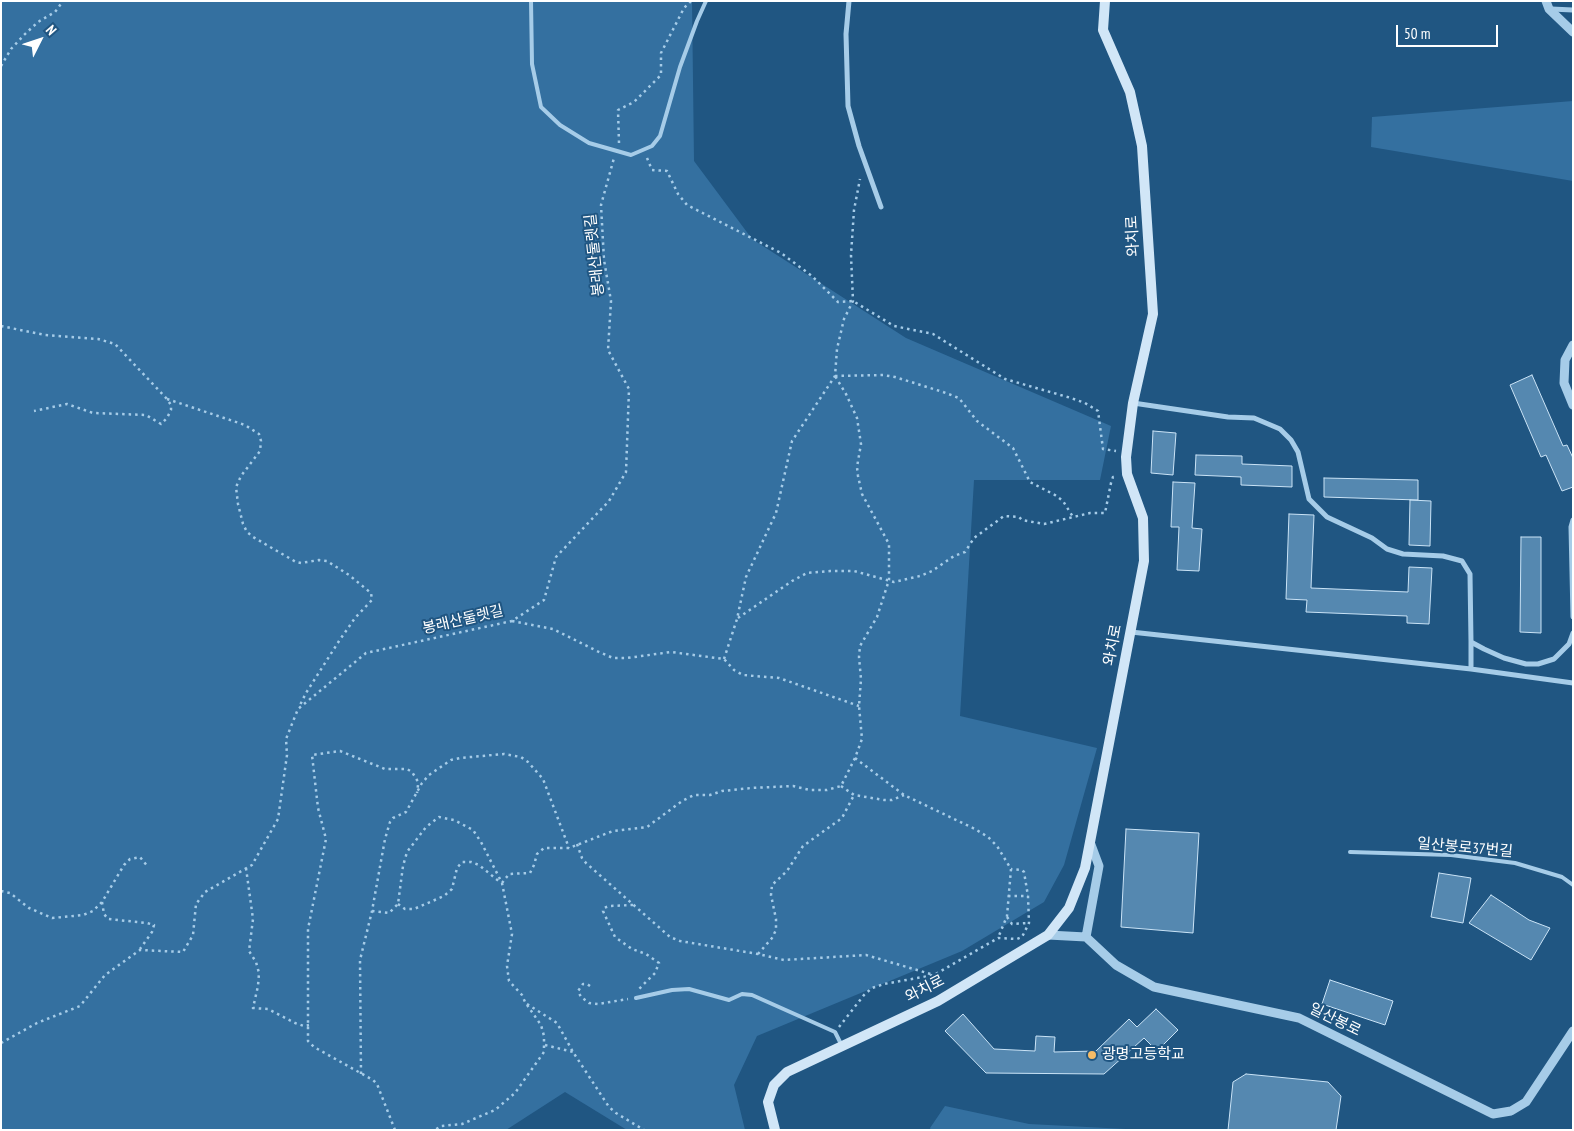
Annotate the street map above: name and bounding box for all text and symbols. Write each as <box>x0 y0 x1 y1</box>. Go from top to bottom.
north arrow <box>15 15 65 65</box>
scale bar <box>1399 15 1502 47</box>
text: N <box>42 21 61 39</box>
text: 50 m <box>1404 24 1430 43</box>
street label: 봉래산둘렛길 <box>582 213 608 297</box>
street label: 와치로 <box>1123 215 1143 257</box>
street label: 봉래산둘렛길 <box>421 602 505 638</box>
street label: 와치로 <box>1100 623 1126 667</box>
street label: 일산봉로37번길 <box>1416 835 1514 861</box>
street label: 와치로 <box>902 972 948 1006</box>
street label: 일산봉로 <box>1306 1000 1364 1040</box>
place label: 광명고등학교 <box>1102 1046 1185 1064</box>
marker: 광명고등학교 <box>1086 1049 1098 1061</box>

